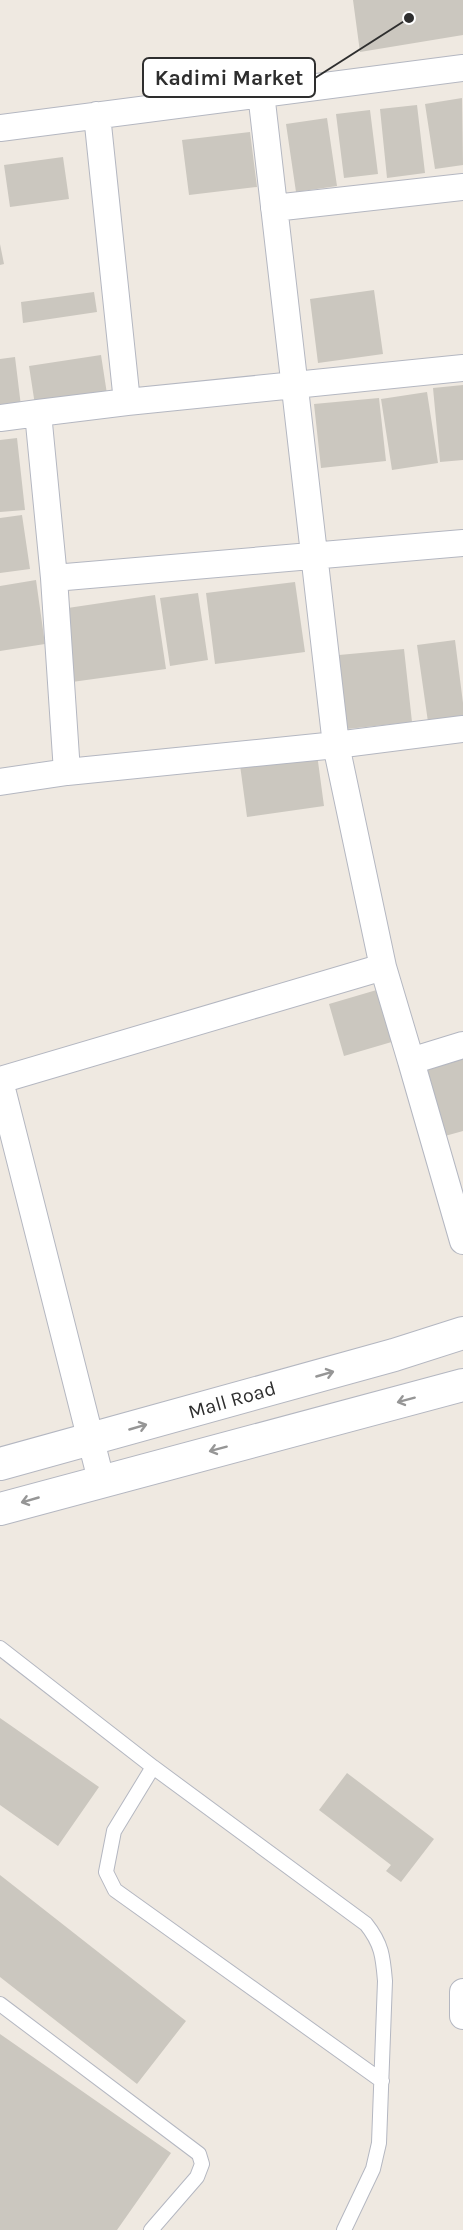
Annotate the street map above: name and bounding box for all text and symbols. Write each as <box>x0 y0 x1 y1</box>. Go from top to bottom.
callout: Kadimi Market <box>143 58 315 97</box>
text: Kadimi Market <box>155 66 303 90</box>
one-way arrow <box>315 1368 334 1379</box>
street label: Mall Road <box>186 1377 278 1423</box>
one-way arrow <box>397 1394 416 1406</box>
one-way arrow <box>128 1421 147 1432</box>
one-way arrow <box>209 1444 228 1456</box>
one-way arrow <box>21 1495 40 1507</box>

